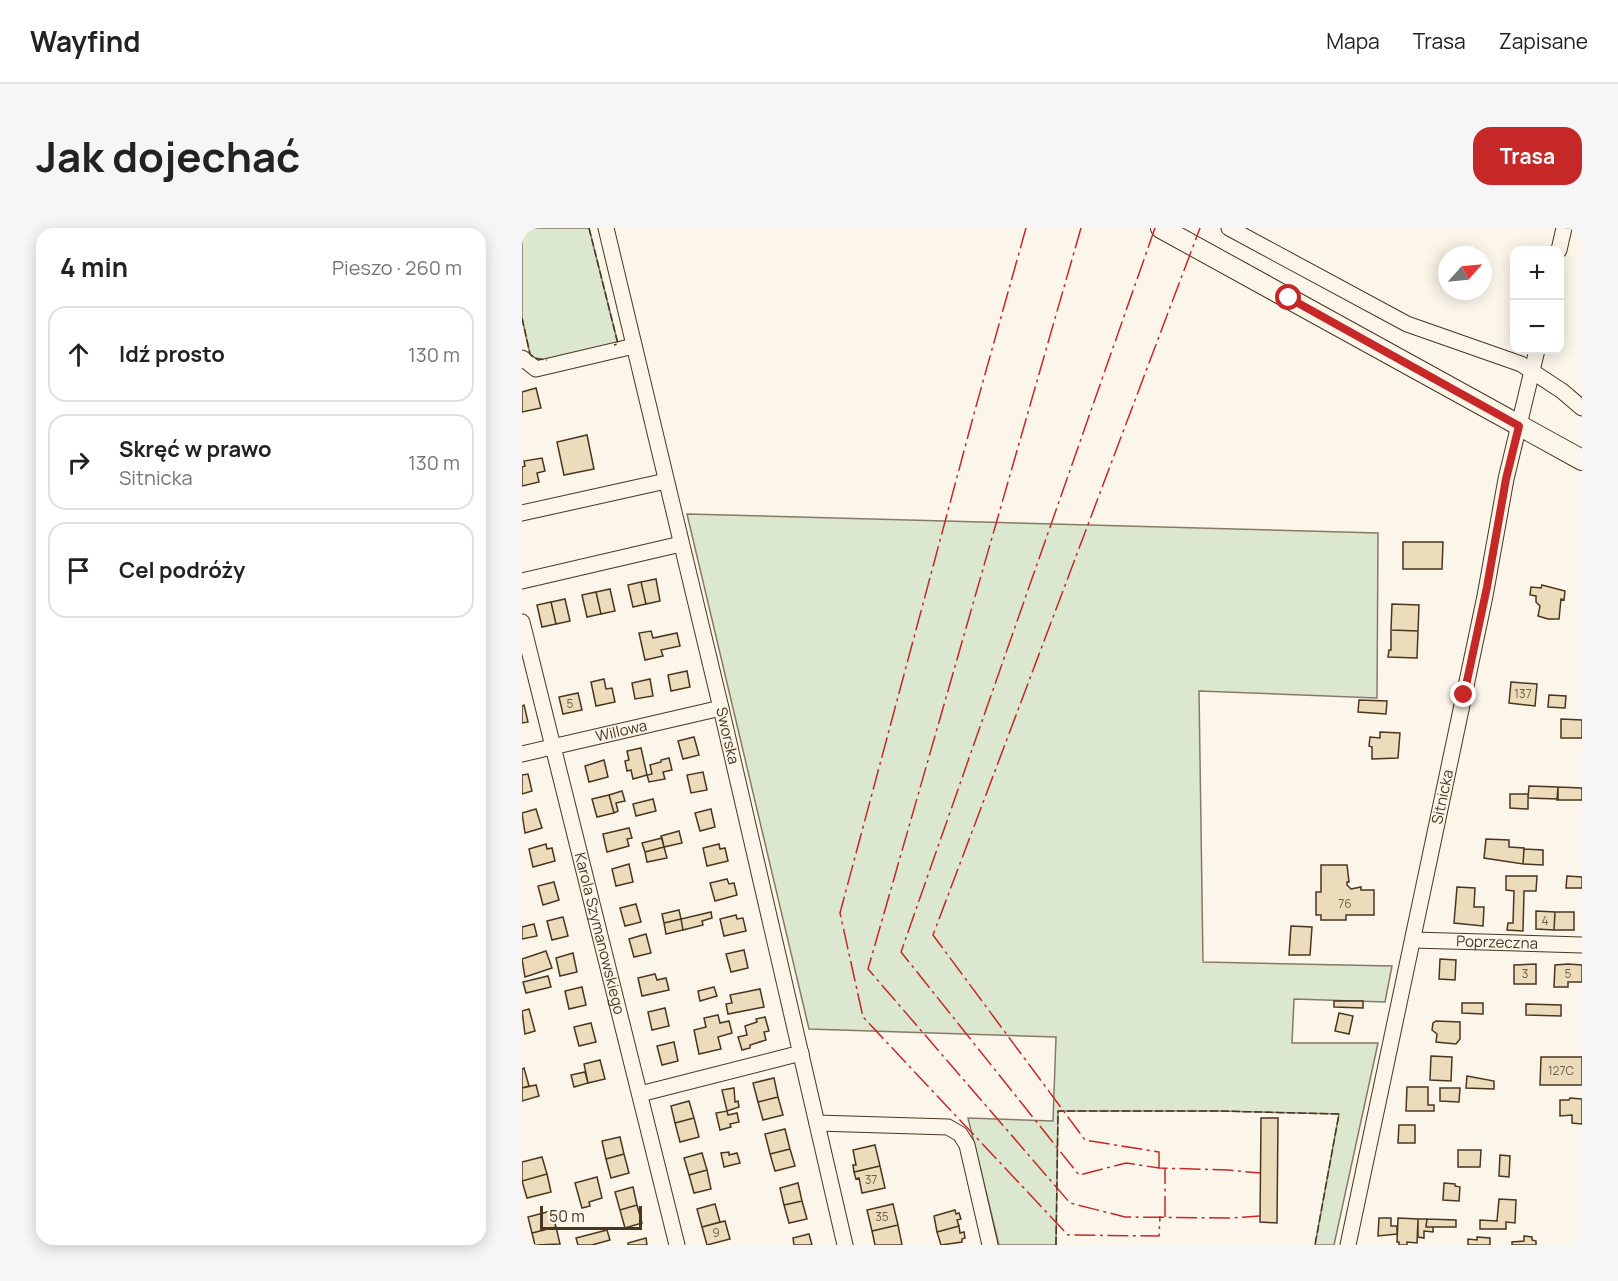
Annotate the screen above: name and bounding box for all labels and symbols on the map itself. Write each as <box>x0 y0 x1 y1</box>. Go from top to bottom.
north arrow <box>1438 246 1492 300</box>
route start <box>1275 284 1301 310</box>
route end <box>1450 681 1476 707</box>
house number: 137 <box>1514 685 1532 702</box>
house number: 5 <box>567 695 574 712</box>
street label: Sworska <box>711 705 745 766</box>
street label: Willowa <box>593 714 649 747</box>
street label: Sitnicka <box>1426 768 1458 826</box>
street label: Karola Szymanowskiego <box>570 850 630 1017</box>
house number: 76 <box>1338 895 1352 912</box>
house number: 4 <box>1541 912 1549 929</box>
street label: Poprzeczna <box>1456 930 1538 954</box>
house number: 3 <box>1522 965 1528 982</box>
house number: 5 <box>1565 965 1572 982</box>
house number: 127C <box>1548 1062 1574 1079</box>
house number: 37 <box>865 1171 877 1188</box>
scale bar <box>540 1203 642 1230</box>
house number: 35 <box>875 1208 889 1225</box>
house number: 9 <box>712 1224 720 1241</box>

